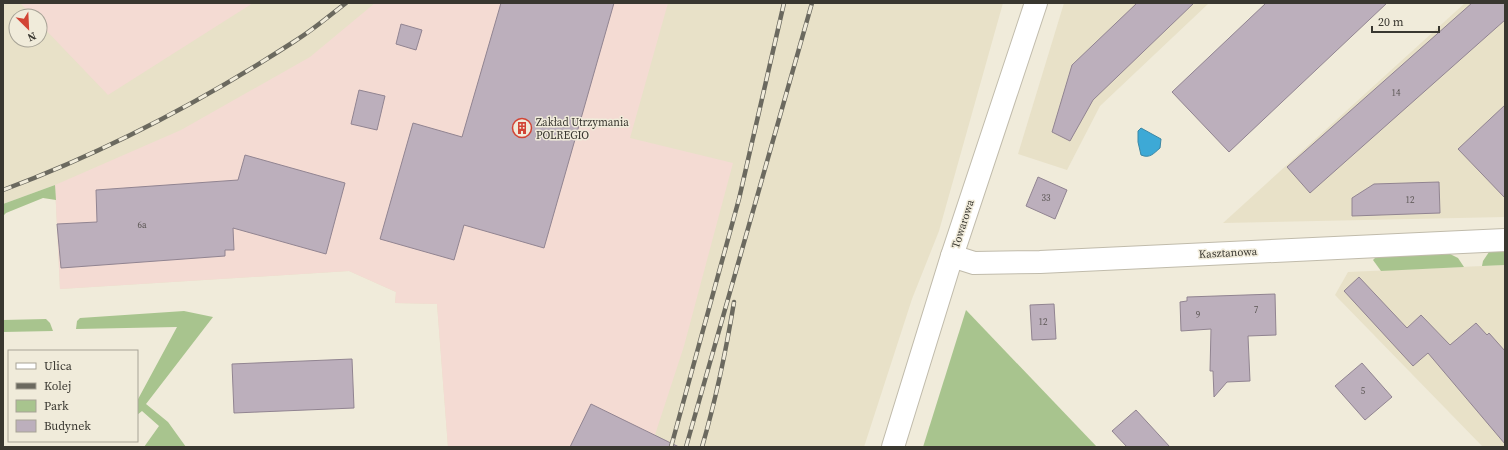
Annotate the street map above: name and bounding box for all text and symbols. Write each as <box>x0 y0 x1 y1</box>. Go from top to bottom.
north arrow <box>8 8 48 48</box>
scale bar <box>1372 8 1439 34</box>
text: 20 m <box>1378 14 1404 30</box>
text: N <box>25 28 39 45</box>
house number: 14 <box>1391 87 1401 99</box>
place label: Zakład Utrzymania POLREGIO <box>536 115 629 143</box>
building icon: Zakład Utrzymania POLREGIO <box>511 117 533 139</box>
house number: 33 <box>1041 192 1051 204</box>
house number: 12 <box>1405 194 1415 206</box>
street label: Towarowa <box>948 197 978 250</box>
house number: 6a <box>137 219 147 231</box>
street label: Kasztanowa <box>1199 244 1258 262</box>
house number: 7 <box>1254 304 1259 316</box>
house number: 9 <box>1196 309 1201 321</box>
house number: 12 <box>1038 316 1048 328</box>
legend <box>8 350 138 442</box>
text: Ulica <box>44 358 73 374</box>
text: Kolej <box>44 378 71 394</box>
house number: 5 <box>1361 385 1366 397</box>
text: Park <box>44 398 69 414</box>
text: Budynek <box>44 418 91 434</box>

